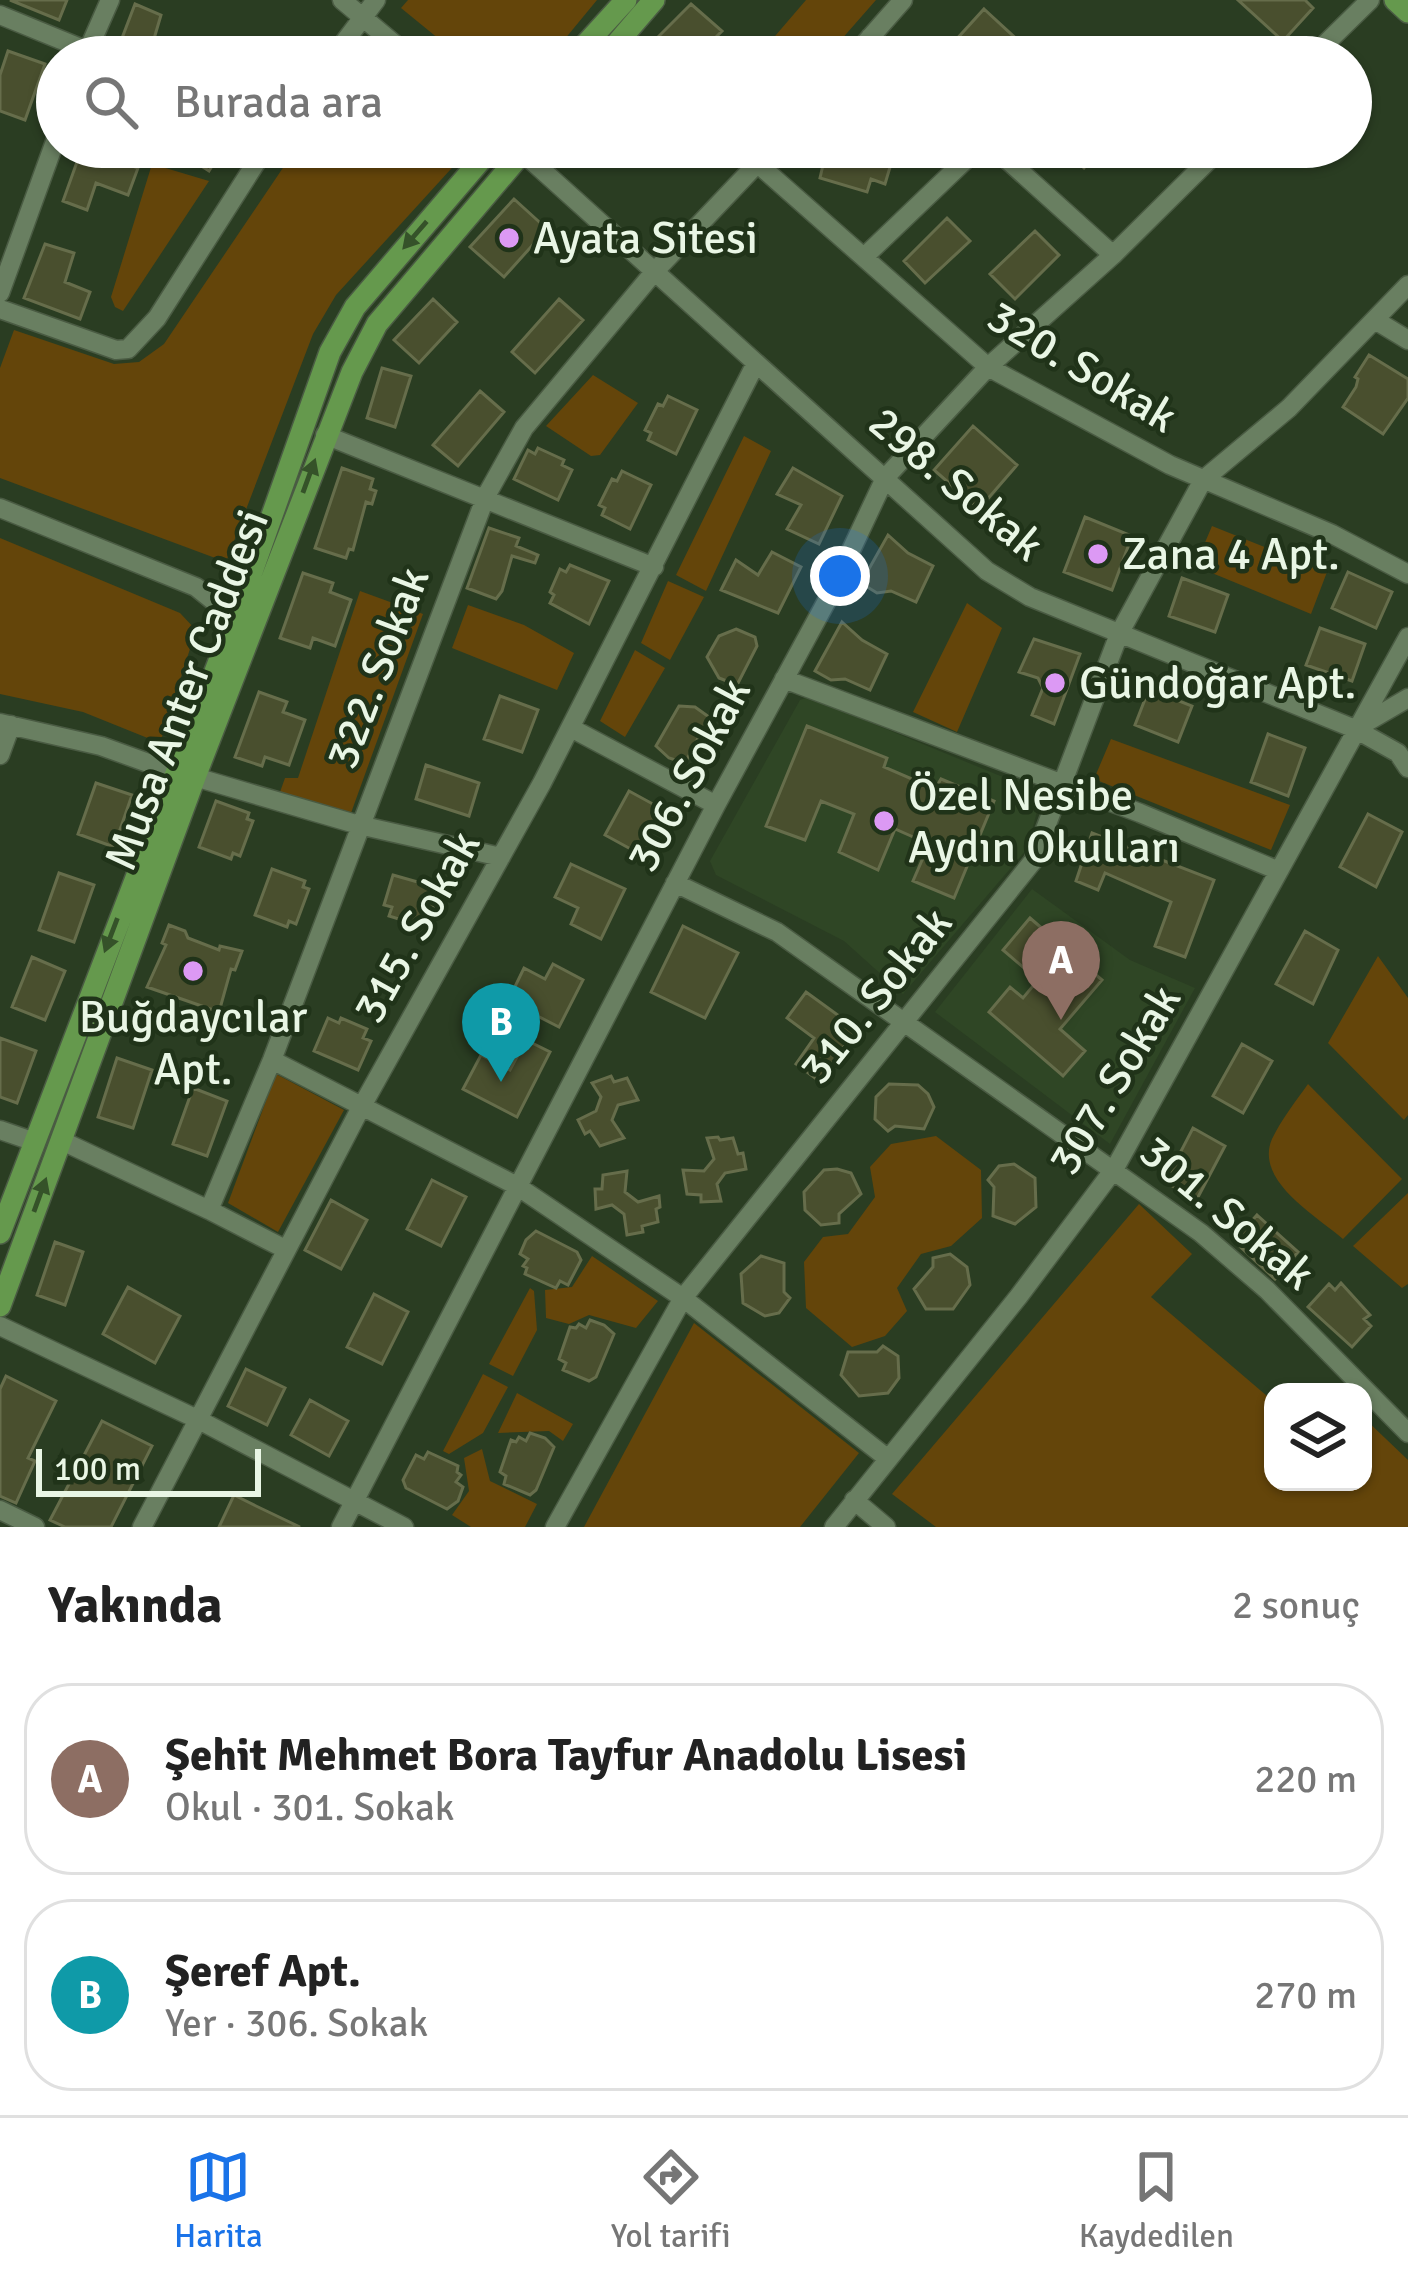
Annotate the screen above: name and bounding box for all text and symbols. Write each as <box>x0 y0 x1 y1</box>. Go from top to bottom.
search box <box>36 36 1372 168</box>
icon: search <box>78 69 144 135</box>
text: Burada ara <box>174 75 383 130</box>
place label: Ayata Sitesi <box>533 211 758 266</box>
one-way arrow <box>402 220 429 250</box>
marker: Ayata Sitesi <box>496 225 522 251</box>
street label: 320. Sokak <box>977 289 1187 445</box>
street label: 298. Sokak <box>858 395 1054 573</box>
one-way arrow <box>301 458 319 494</box>
street label: Musa Anter Caddesi <box>93 502 281 878</box>
place label: Zana 4 Apt. <box>1122 527 1340 582</box>
marker: Zana 4 Apt. <box>1085 541 1111 567</box>
your location <box>810 546 870 606</box>
street label: 322. Sokak <box>315 560 441 776</box>
place label: Gündoğar Apt. <box>1079 656 1356 711</box>
street label: 306. Sokak <box>615 669 763 881</box>
marker: Gündoğar Apt. <box>1042 670 1068 696</box>
place label: Özel Nesibe Aydın Okulları <box>908 768 1180 875</box>
marker: Özel Nesibe Aydın Okulları <box>871 808 897 834</box>
street label: 315. Sokak <box>342 821 492 1033</box>
street label: 310. Sokak <box>788 897 964 1095</box>
one-way arrow <box>101 917 120 953</box>
pin: A <box>1022 921 1100 1020</box>
marker: Buğdaycılar Apt. <box>180 958 206 984</box>
street label: 307. Sokak <box>1037 975 1193 1185</box>
pin: B <box>462 983 540 1082</box>
place label: Buğdaycılar Apt. <box>79 990 308 1097</box>
street label: 301. Sokak <box>1129 1124 1325 1302</box>
one-way arrow <box>32 1177 50 1213</box>
map controls <box>1264 1383 1372 1491</box>
button: layers <box>1264 1383 1372 1491</box>
scale bar <box>36 1443 261 1496</box>
text: 100 m <box>54 1449 141 1490</box>
text: Yakında <box>48 1574 222 1637</box>
text: 2 sonuç <box>1232 1581 1360 1629</box>
text: Şehit Mehmet Bora Tayfur Anadolu Lisesi <box>165 1728 967 1783</box>
text: A <box>78 1755 102 1803</box>
text: 220 m <box>1254 1755 1357 1803</box>
text: Okul · 301. Sokak <box>165 1783 454 1831</box>
text: Şeref Apt. <box>165 1944 361 1999</box>
text: B <box>78 1971 102 2019</box>
text: 270 m <box>1254 1971 1357 2019</box>
text: Yer · 306. Sokak <box>165 1999 428 2047</box>
tab: Harita <box>174 2144 263 2257</box>
tab: Yol tarifi <box>611 2144 731 2257</box>
tab: Kaydedilen <box>1079 2144 1234 2257</box>

